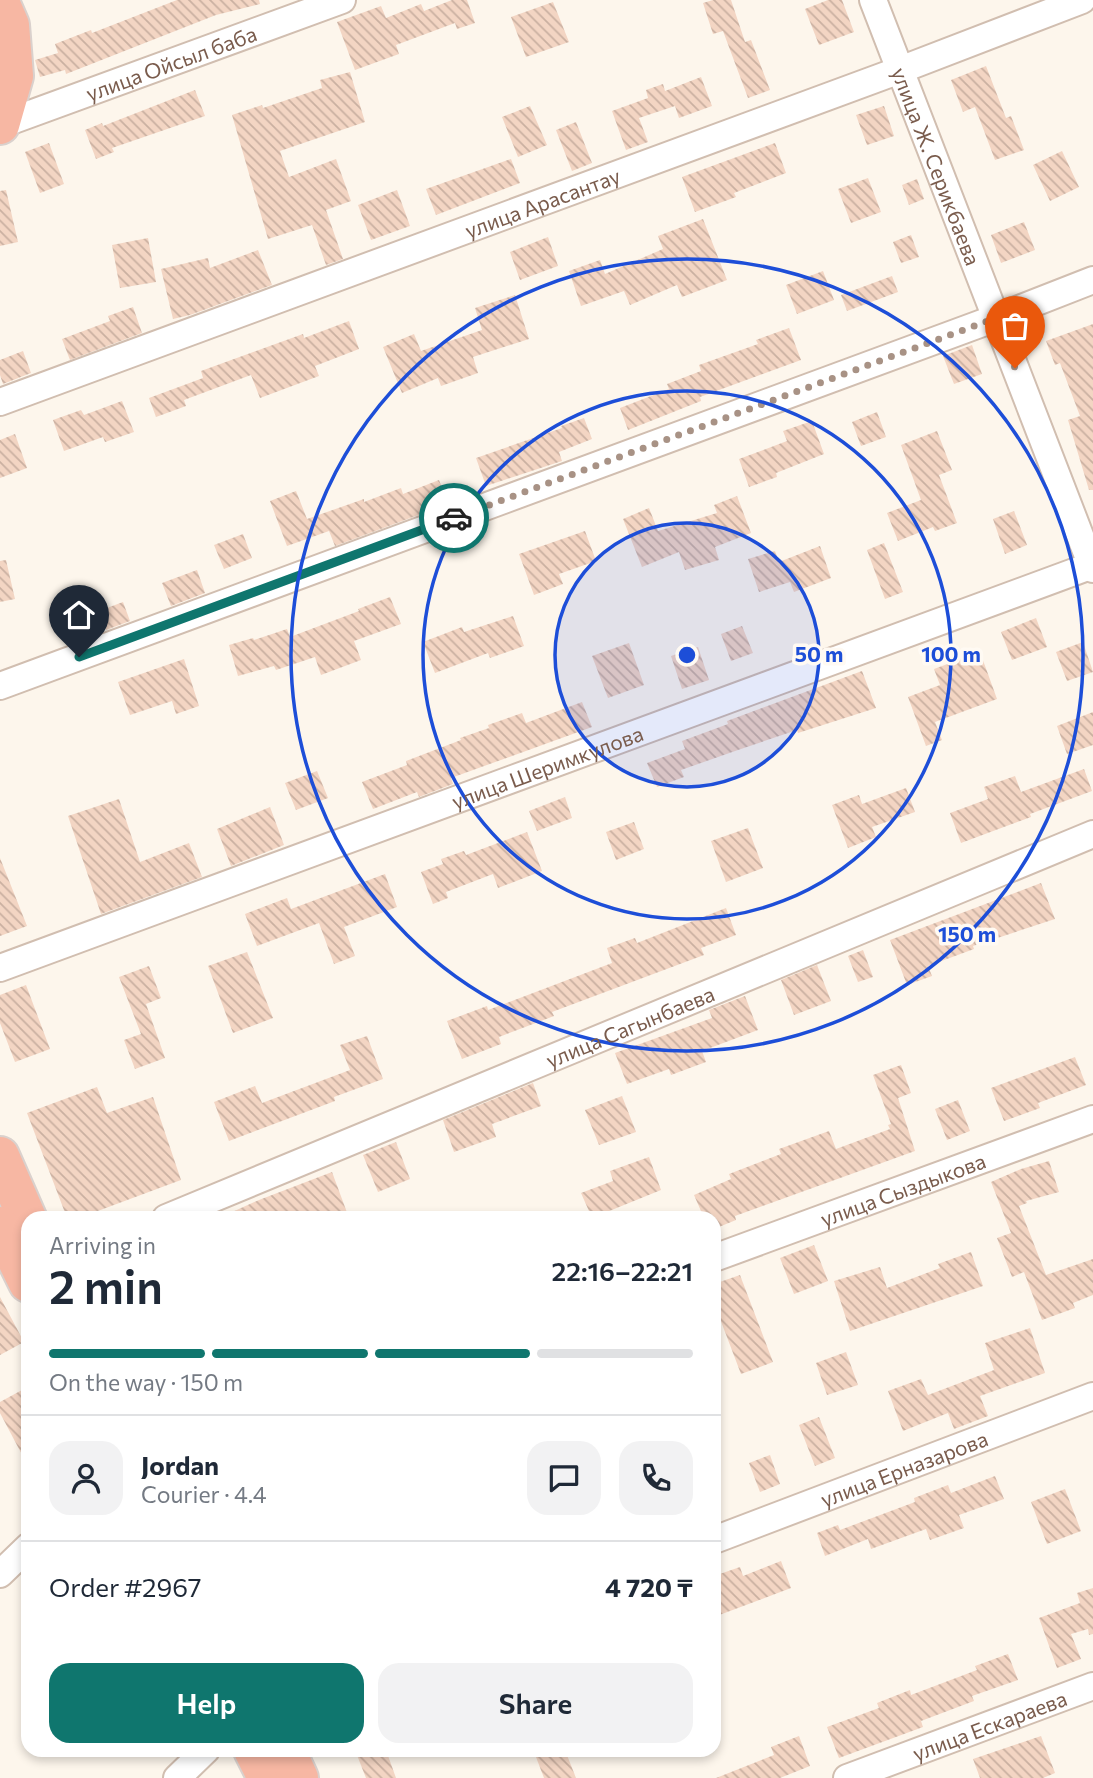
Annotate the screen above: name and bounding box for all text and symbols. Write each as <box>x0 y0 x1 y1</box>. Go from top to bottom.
street label: улица Ойсыл баба <box>82 20 260 105</box>
street label: улица Ж. Серикбаева <box>888 64 987 268</box>
street label: улица Арасантау <box>461 162 624 242</box>
pin <box>985 296 1045 368</box>
icon: bag <box>996 307 1034 345</box>
courier <box>419 483 489 553</box>
icon: car <box>435 499 473 537</box>
pin <box>49 585 109 657</box>
icon: home <box>60 596 98 634</box>
text: 50 m <box>795 641 843 666</box>
text: 100 m <box>921 641 981 666</box>
centre of rings <box>675 643 699 667</box>
street label: улица Шеримкулова <box>448 720 646 813</box>
text: 150 m <box>938 921 996 946</box>
street label: улица Сагынбаева <box>542 980 718 1072</box>
street label: улица Сыздыкова <box>817 1147 989 1231</box>
text: Arriving in <box>49 1231 156 1259</box>
text: 22:16–22:21 <box>552 1255 693 1286</box>
text: 2 min <box>49 1257 163 1313</box>
text: On the way · 150 m <box>49 1368 243 1396</box>
street label: улица Ерназарова <box>817 1425 991 1511</box>
button: person <box>49 1441 123 1515</box>
button: chat <box>527 1441 601 1515</box>
button: phone <box>619 1441 693 1515</box>
text: Jordan <box>141 1449 219 1480</box>
text: Courier · 4.4 <box>141 1480 267 1508</box>
text: Order #2967 <box>49 1571 202 1602</box>
text: 4 720 ₸ <box>605 1571 693 1602</box>
button: Help <box>49 1663 364 1743</box>
button: Share <box>378 1663 693 1743</box>
street label: улица Ескараева <box>909 1685 1070 1765</box>

